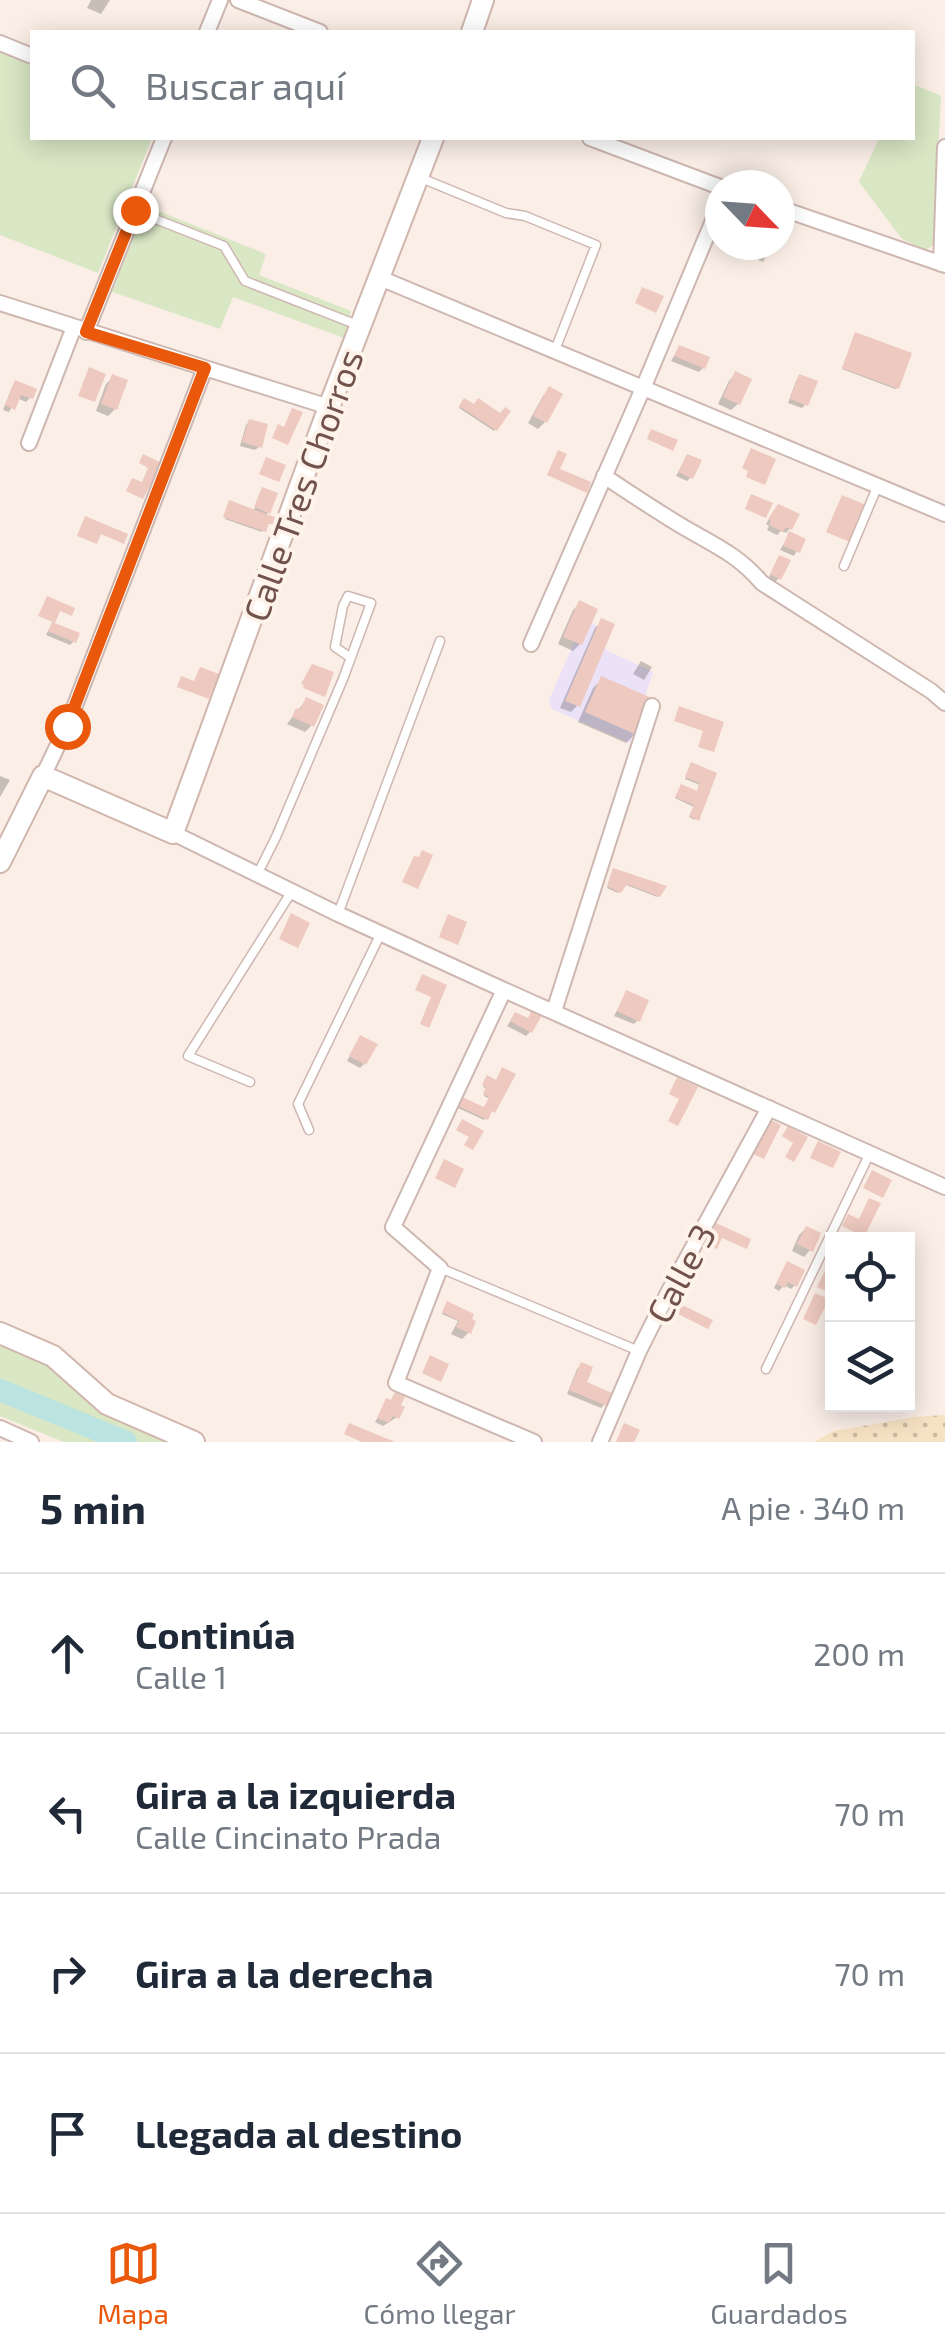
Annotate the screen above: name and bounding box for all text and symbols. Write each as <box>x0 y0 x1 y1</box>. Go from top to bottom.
search box <box>30 30 915 140</box>
icon: search <box>65 58 120 113</box>
text: Buscar aquí <box>145 62 346 108</box>
north arrow <box>705 170 795 260</box>
route end <box>113 188 159 234</box>
street label: Calle Tres Chorros <box>233 343 371 627</box>
route start <box>45 704 91 750</box>
street label: Calle 3 <box>637 1216 723 1330</box>
map controls <box>825 1232 915 1412</box>
button: locate <box>825 1232 915 1322</box>
button: layers <box>825 1322 915 1412</box>
text: 5 min <box>40 1482 146 1532</box>
text: A pie · 340 m <box>721 1488 905 1526</box>
text: Continúa <box>135 1611 296 1657</box>
icon: ahead <box>40 1626 95 1681</box>
text: 200 m <box>813 1634 905 1672</box>
text: Calle 1 <box>135 1657 227 1695</box>
text: Gira a la izquierda <box>135 1771 456 1817</box>
icon: left <box>40 1786 95 1841</box>
text: 70 m <box>834 1794 905 1832</box>
text: Calle Cincinato Prada <box>135 1817 441 1855</box>
icon: right <box>40 1946 95 2001</box>
text: Gira a la derecha <box>135 1950 434 1996</box>
text: 70 m <box>834 1954 905 1992</box>
icon: arrive <box>40 2106 95 2161</box>
text: Llegada al destino <box>135 2110 463 2156</box>
tab: Mapa <box>97 2236 169 2330</box>
tab: Cómo llegar <box>363 2236 516 2330</box>
tab: Guardados <box>710 2236 848 2330</box>

